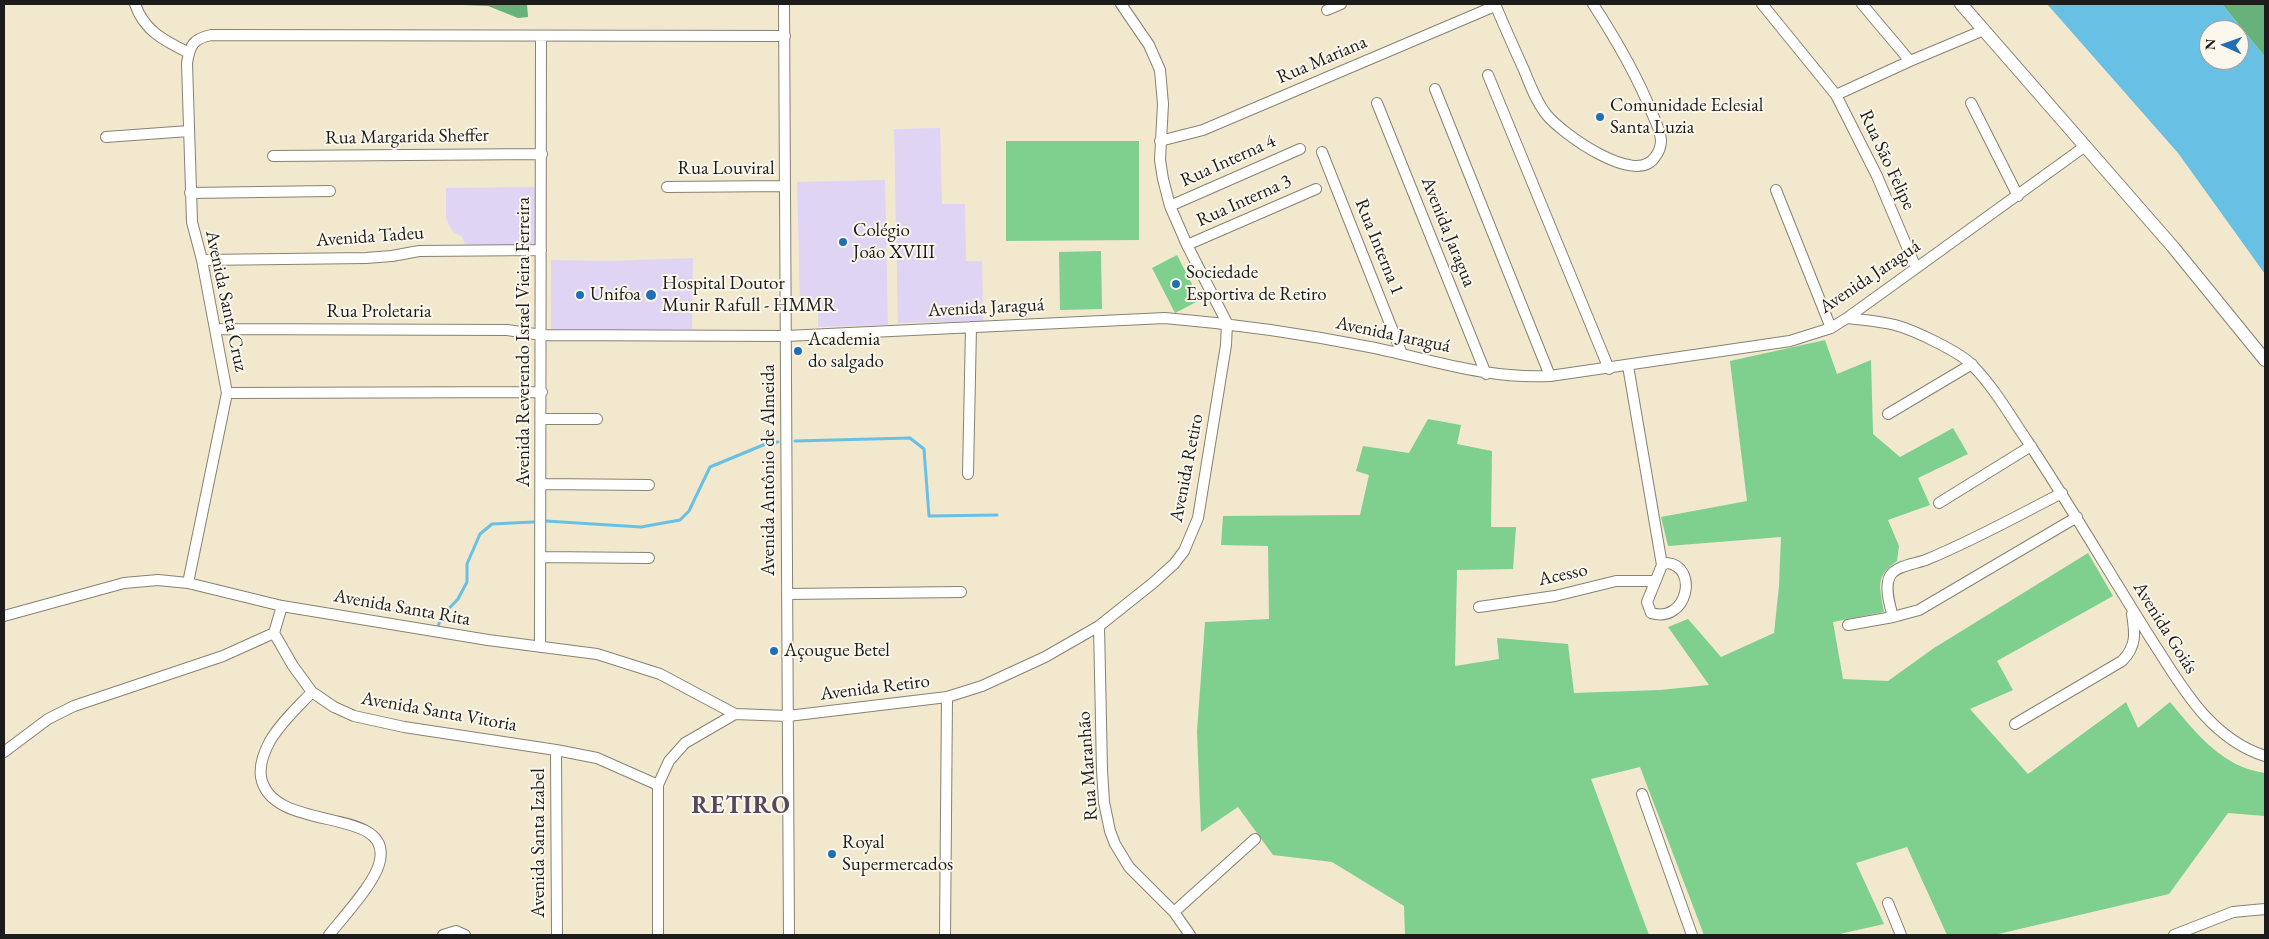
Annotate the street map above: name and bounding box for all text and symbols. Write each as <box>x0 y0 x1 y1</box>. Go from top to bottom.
north arrow <box>2199 20 2249 70</box>
street label: Rua Mariana <box>1274 31 1370 89</box>
text: N <box>2201 39 2219 50</box>
place label: Comunidade Eclesial Santa Luzia <box>1610 95 1763 139</box>
street label: Rua São Felipe <box>1854 106 1920 214</box>
marker: Comunidade Eclesial Santa Luzia <box>1594 111 1606 123</box>
street label: Rua Margarida Sheffer <box>325 124 489 150</box>
street label: Rua Interna 4 <box>1177 130 1279 192</box>
street label: Rua Louviral <box>678 158 774 180</box>
street label: Rua Interna 3 <box>1193 170 1295 232</box>
street label: Avenida Jaragua <box>1416 174 1480 290</box>
street label: Rua Interna 1 <box>1349 196 1409 298</box>
street label: Avenida Reverendo Israel Vieira Ferreira <box>513 197 535 487</box>
place label: Colégio João XVIII <box>853 220 935 264</box>
street label: Avenida Tadeu <box>315 222 425 252</box>
street label: Avenida Santa Cruz <box>200 228 252 374</box>
street label: Avenida Jaraguá <box>1815 235 1925 319</box>
marker: Colégio João XVIII <box>837 236 849 248</box>
place label: Sociedade Esportiva de Retiro <box>1186 262 1327 306</box>
place label: Hospital Doutor Munir Rafull - HMMR <box>662 273 836 317</box>
marker: Sociedade Esportiva de Retiro <box>1170 278 1182 290</box>
place label: Unifoa <box>590 284 641 306</box>
marker: Hospital Doutor Munir Rafull - HMMR <box>644 288 658 302</box>
marker: Unifoa <box>574 289 586 301</box>
street label: Avenida Jaraguá <box>927 294 1045 322</box>
street label: Rua Proletaria <box>327 301 431 323</box>
street label: Avenida Jaraguá <box>1334 312 1452 358</box>
place label: Academia do salgado <box>808 329 884 373</box>
marker: Academia do salgado <box>792 345 804 357</box>
street label: Avenida Antônio de Almeida <box>758 364 780 576</box>
street label: Avenida Retiro <box>1165 412 1209 524</box>
street label: Acesso <box>1536 559 1590 591</box>
street label: Avenida Goiás <box>2128 578 2202 678</box>
street label: Avenida Santa Rita <box>332 585 472 631</box>
place label: Açougue Betel <box>784 640 890 662</box>
marker: Açougue Betel <box>768 645 780 657</box>
street label: Avenida Retiro <box>819 670 931 706</box>
street label: Avenida Santa Vitoria <box>359 687 519 737</box>
street label: Rua Maranhão <box>1073 710 1103 822</box>
street label: Avenida Santa Izabel <box>528 768 550 918</box>
district label: RETIRO <box>691 792 791 820</box>
place label: Royal Supermercados <box>842 832 953 876</box>
marker: Royal Supermercados <box>826 848 838 860</box>

